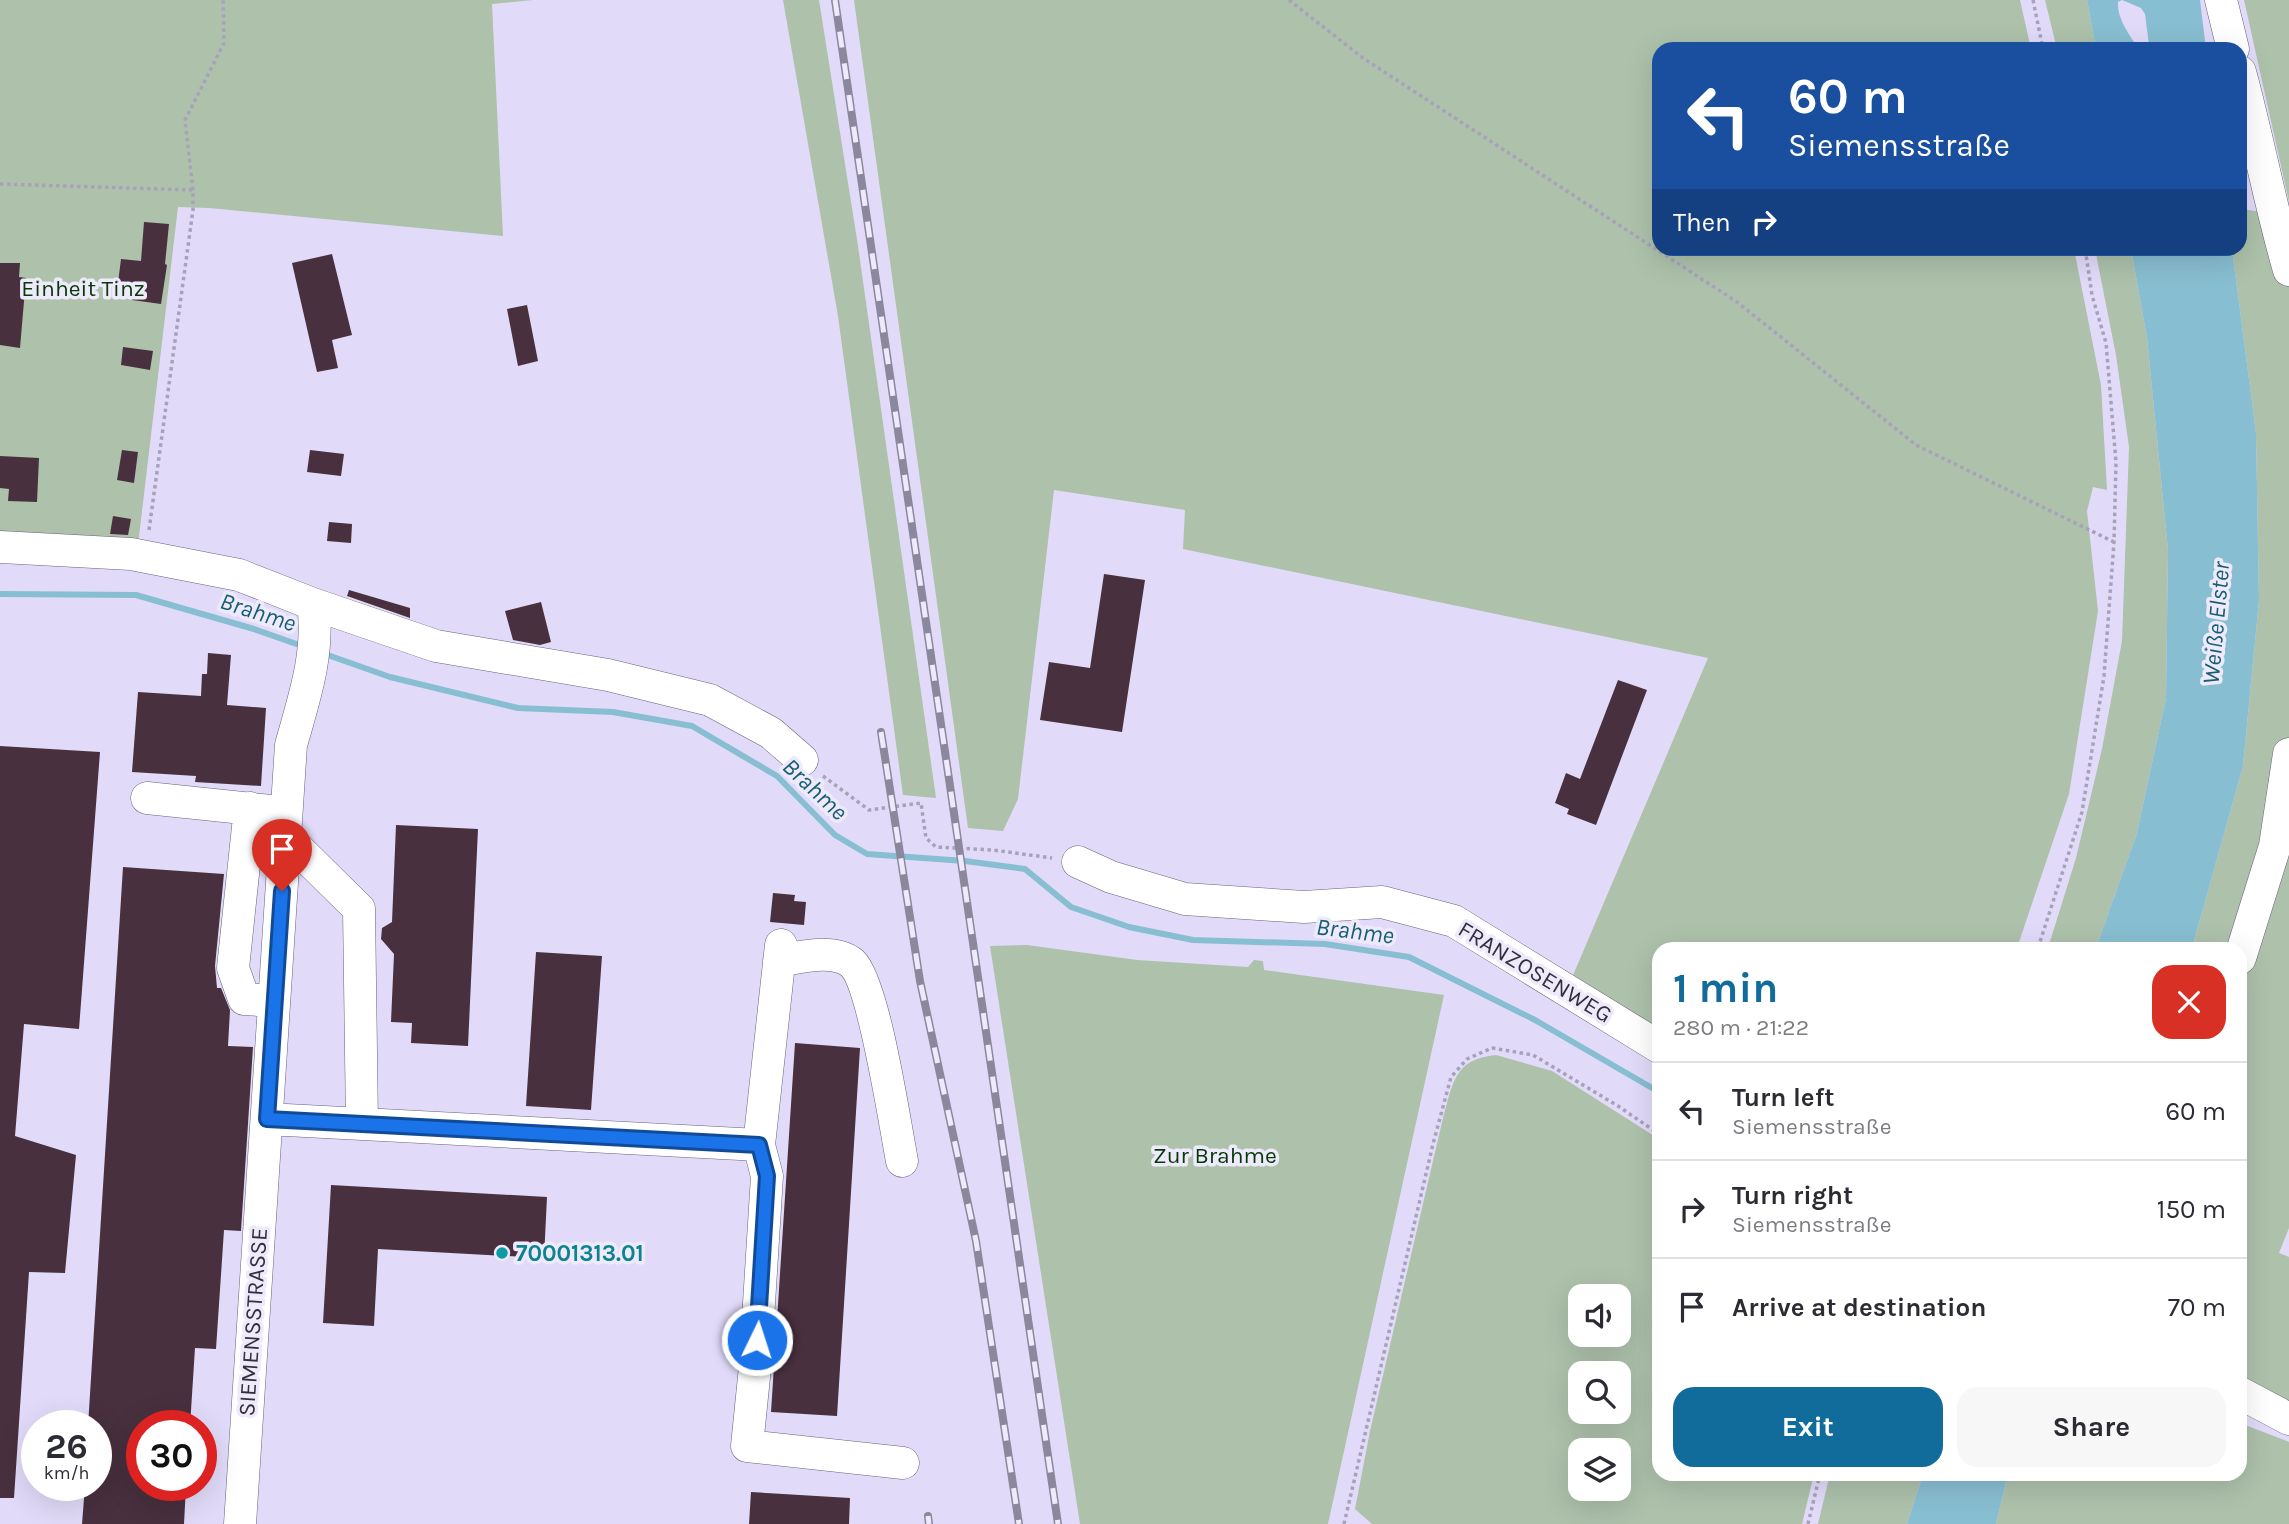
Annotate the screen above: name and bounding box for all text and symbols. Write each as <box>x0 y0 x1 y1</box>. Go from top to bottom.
text: 60 m <box>1788 68 1908 125</box>
icon: left <box>1673 70 1764 161</box>
text: Siemensstraße <box>1788 127 2010 164</box>
icon: right <box>1745 203 1783 241</box>
text: Then <box>1673 207 1731 238</box>
park label: Einheit Tinz <box>21 275 145 302</box>
water label: Weiße Elster <box>2197 560 2235 685</box>
water label: Brahme <box>217 587 299 637</box>
water label: Brahme <box>777 752 853 826</box>
pin <box>252 819 312 891</box>
icon: arrive <box>263 830 301 868</box>
water label: Brahme <box>1315 912 1395 950</box>
street label: FRANZOSENWEG <box>1453 916 1617 1028</box>
text: 1 min <box>1673 963 1778 1013</box>
button: close <box>2152 965 2226 1039</box>
text: 280 m · 21:22 <box>1673 1014 1809 1041</box>
text: Turn left <box>1732 1082 1834 1113</box>
icon: left <box>1673 1092 1711 1130</box>
text: 60 m <box>2165 1096 2226 1127</box>
text: Siemensstraße <box>1732 1113 1892 1140</box>
park label: Zur Brahme <box>1153 1142 1277 1169</box>
text: Turn right <box>1732 1180 1853 1211</box>
icon: right <box>1673 1190 1711 1228</box>
text: 150 m <box>2157 1194 2226 1225</box>
text: Siemensstraße <box>1732 1211 1892 1238</box>
street label: SIEMENSSTRASSE <box>233 1227 273 1417</box>
place label: 70001313.01 <box>516 1240 644 1267</box>
marker: 70001313.01 <box>494 1245 510 1261</box>
map controls <box>1568 1284 1631 1501</box>
button: sound <box>1568 1284 1631 1347</box>
icon: arrive <box>1673 1288 1711 1326</box>
text: Arrive at destination <box>1732 1292 1986 1323</box>
text: 70 m <box>2168 1292 2226 1323</box>
position arrow <box>720 1303 794 1377</box>
button: search <box>1568 1361 1631 1424</box>
button: Exit <box>1673 1387 1943 1467</box>
button: Share <box>1957 1387 2226 1467</box>
speed limit sign: 30 <box>126 1410 217 1501</box>
text: 26 <box>45 1426 88 1467</box>
button: layers <box>1568 1438 1631 1501</box>
text: km/h <box>44 1462 89 1484</box>

